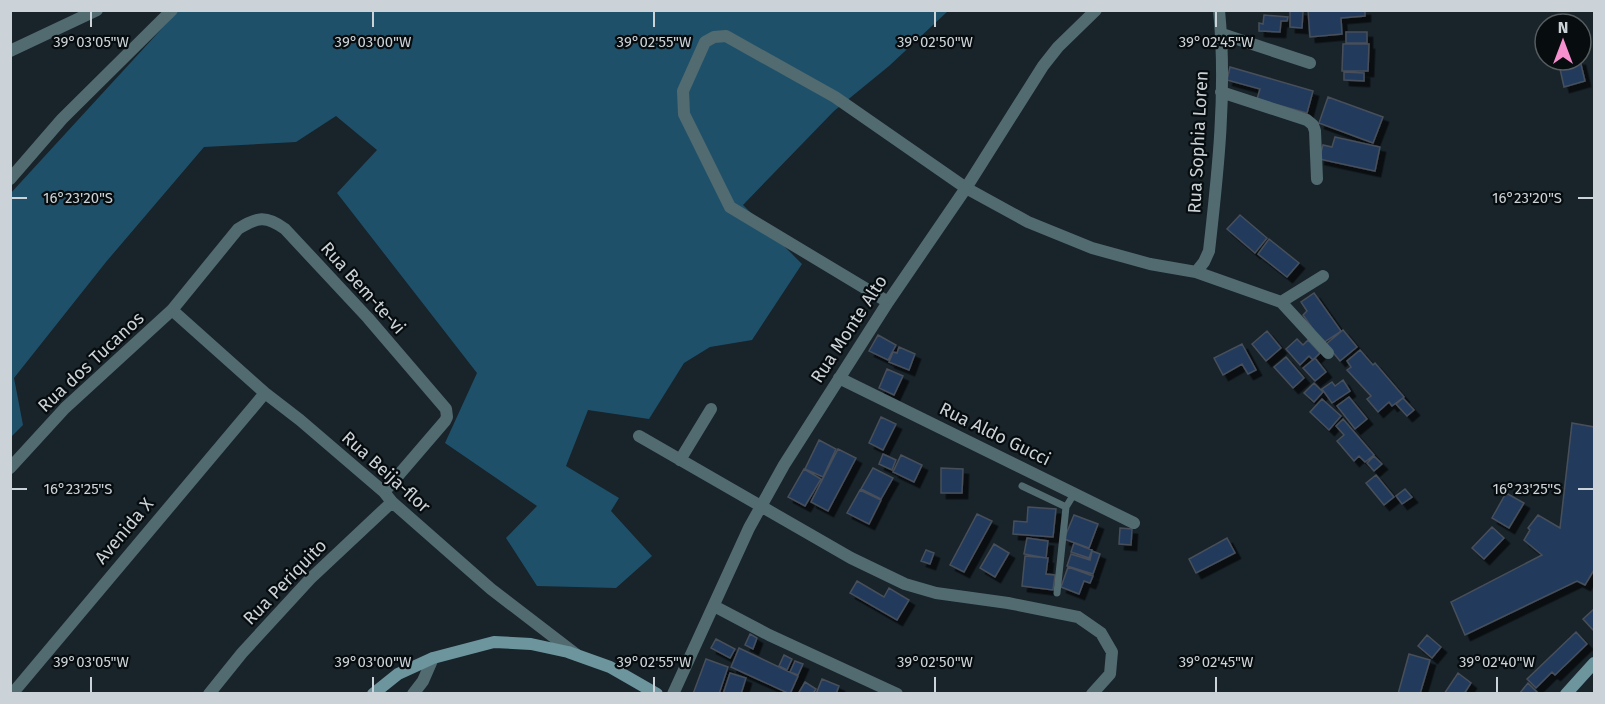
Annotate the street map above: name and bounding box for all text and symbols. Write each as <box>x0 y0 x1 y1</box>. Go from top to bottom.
north arrow <box>1533 12 1593 72</box>
text: N <box>1558 18 1568 37</box>
text: 39°03'05"W <box>53 33 129 51</box>
text: 39°03'00"W <box>335 33 412 51</box>
text: 39°02'55"W <box>617 33 692 51</box>
text: 39°02'50"W <box>897 33 974 51</box>
text: 39°02'45"W <box>1179 33 1254 51</box>
street label: Rua Sophia Loren <box>1183 70 1213 214</box>
text: 16°23'20"S <box>43 189 113 207</box>
text: 16°23'20"S <box>1492 189 1562 207</box>
street label: Rua Bem-te-vi <box>316 237 410 339</box>
street label: Rua Monte Alto <box>806 271 892 387</box>
street label: Rua dos Tucanos <box>33 307 149 417</box>
street label: Rua Aldo Gucci <box>936 398 1054 470</box>
street label: Rua Beija-flor <box>337 427 435 517</box>
text: 16°23'25"S <box>44 480 112 498</box>
text: 16°23'25"S <box>1493 480 1561 498</box>
street label: Avenida X <box>90 493 158 569</box>
street label: Rua Periquito <box>239 535 331 629</box>
text: 39°03'05"W <box>53 653 129 671</box>
text: 39°03'00"W <box>335 653 412 671</box>
text: 39°02'55"W <box>617 653 692 671</box>
text: 39°02'50"W <box>897 653 974 671</box>
text: 39°02'45"W <box>1179 653 1254 671</box>
text: 39°02'40"W <box>1459 653 1536 671</box>

